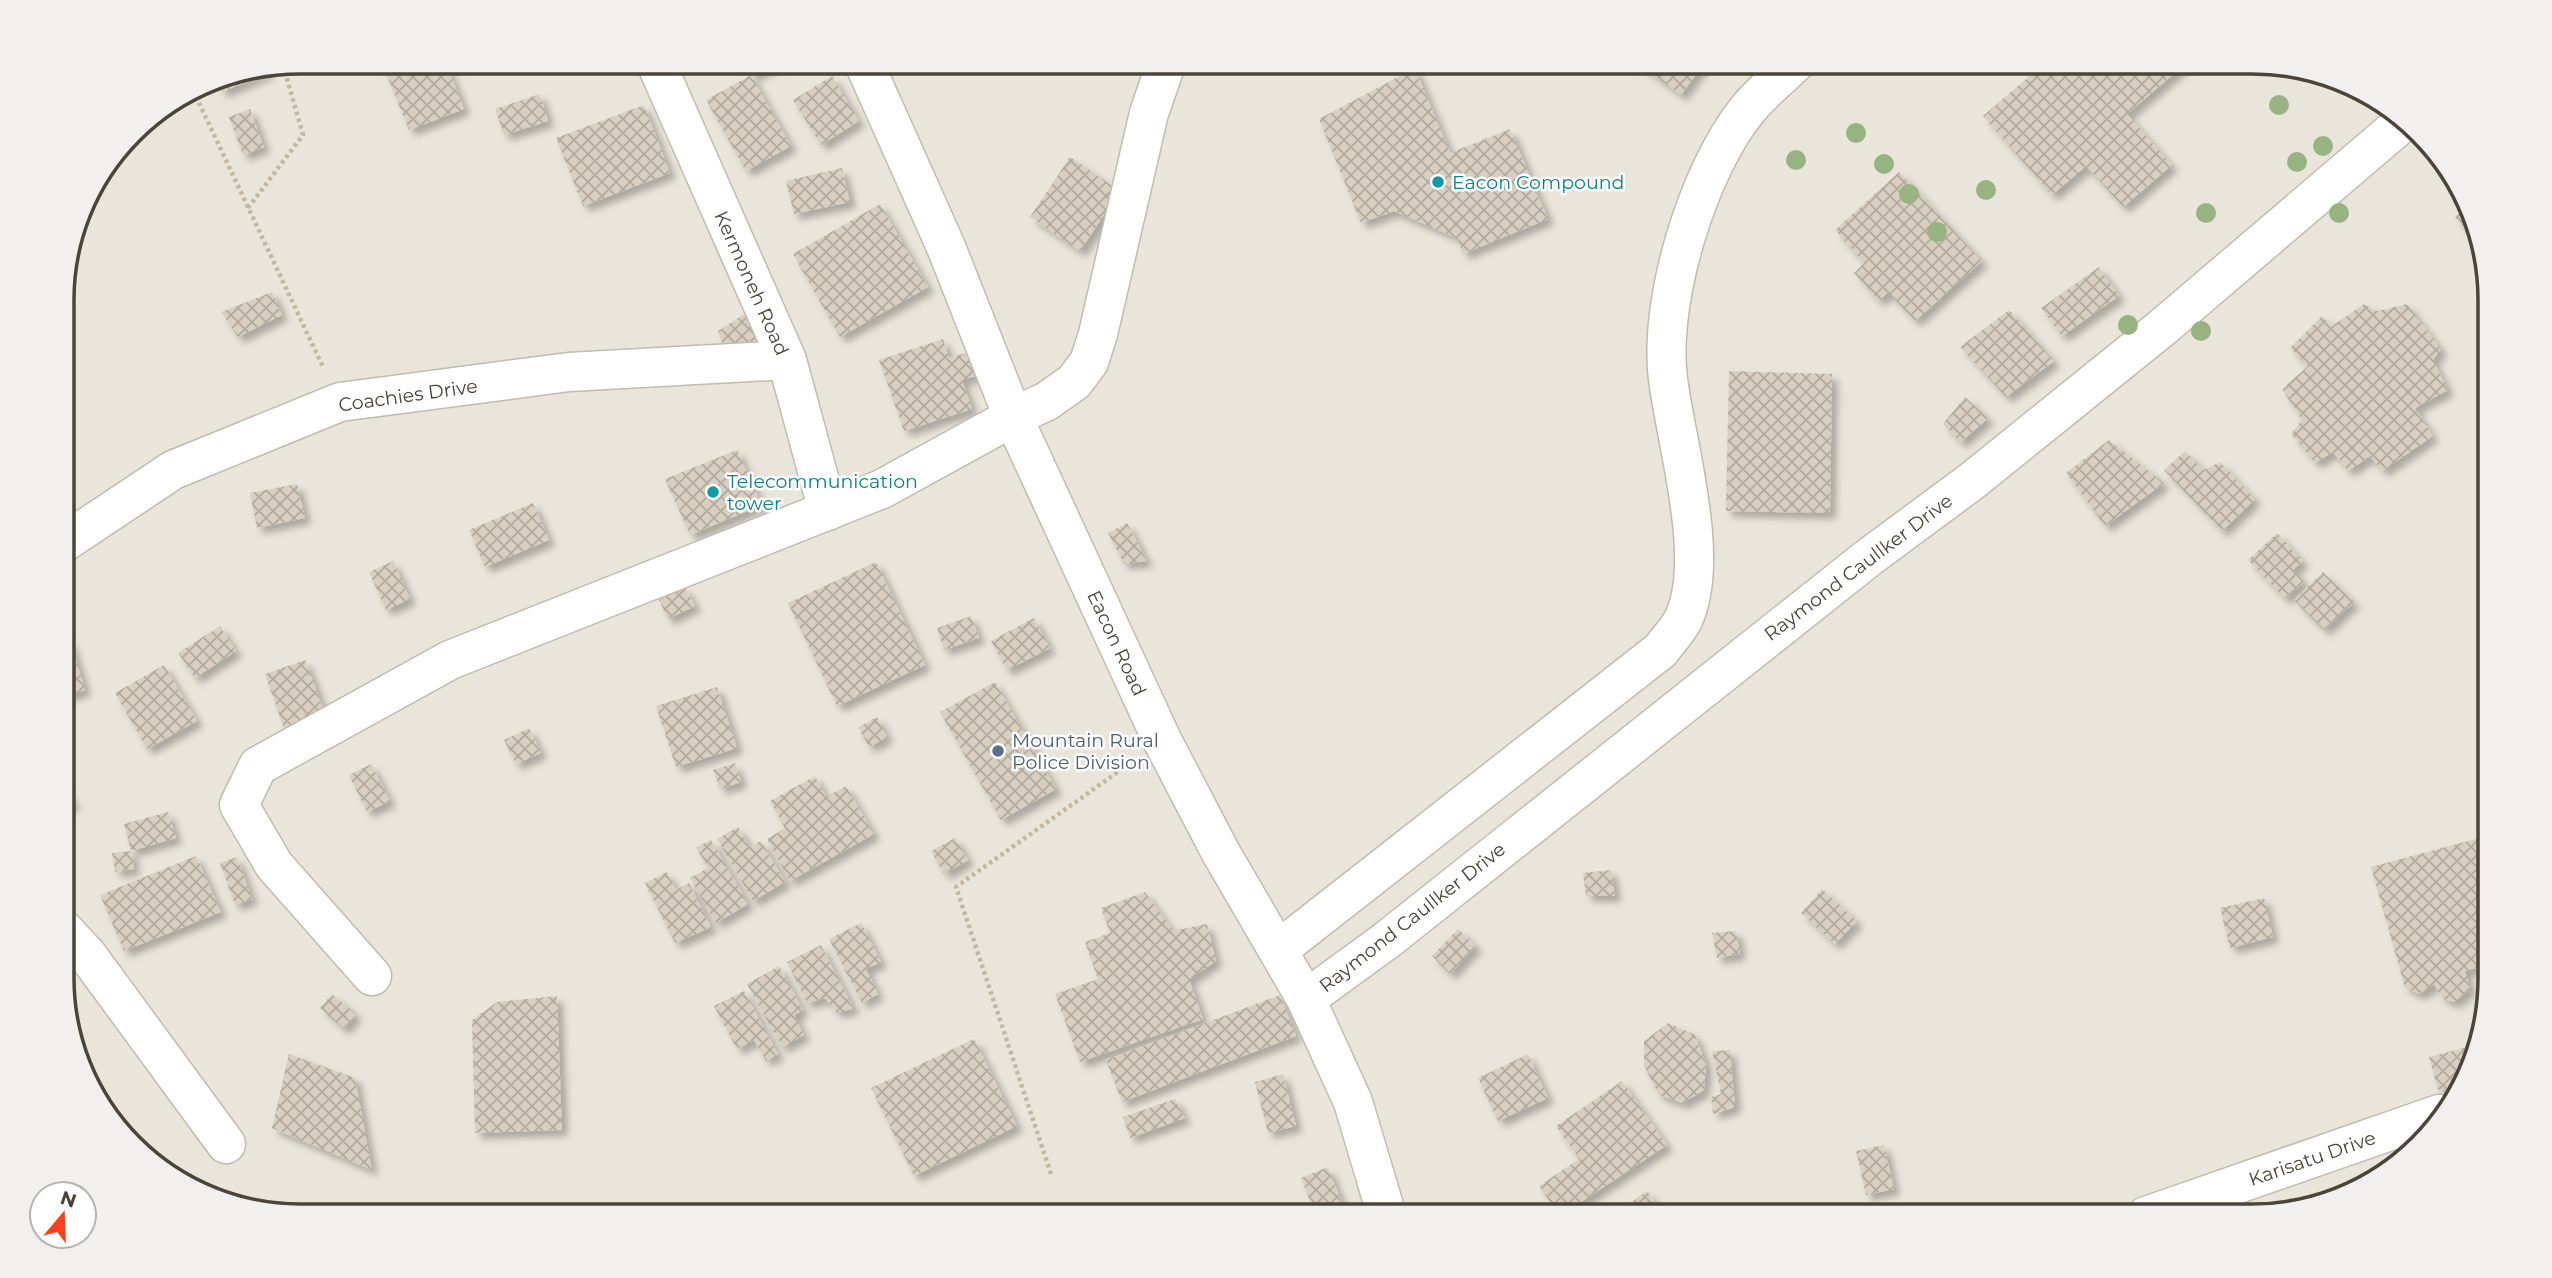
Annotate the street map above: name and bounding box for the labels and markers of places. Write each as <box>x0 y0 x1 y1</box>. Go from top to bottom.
place label: Eacon Compound <box>1452 171 1624 194</box>
marker: Eacon Compound <box>1430 174 1446 190</box>
place label: Telecommunication tower <box>727 470 918 515</box>
marker: Telecommunication tower <box>705 484 721 500</box>
place label: Mountain Rural Police Division <box>1012 729 1159 774</box>
marker: Mountain Rural Police Division <box>990 743 1006 759</box>

